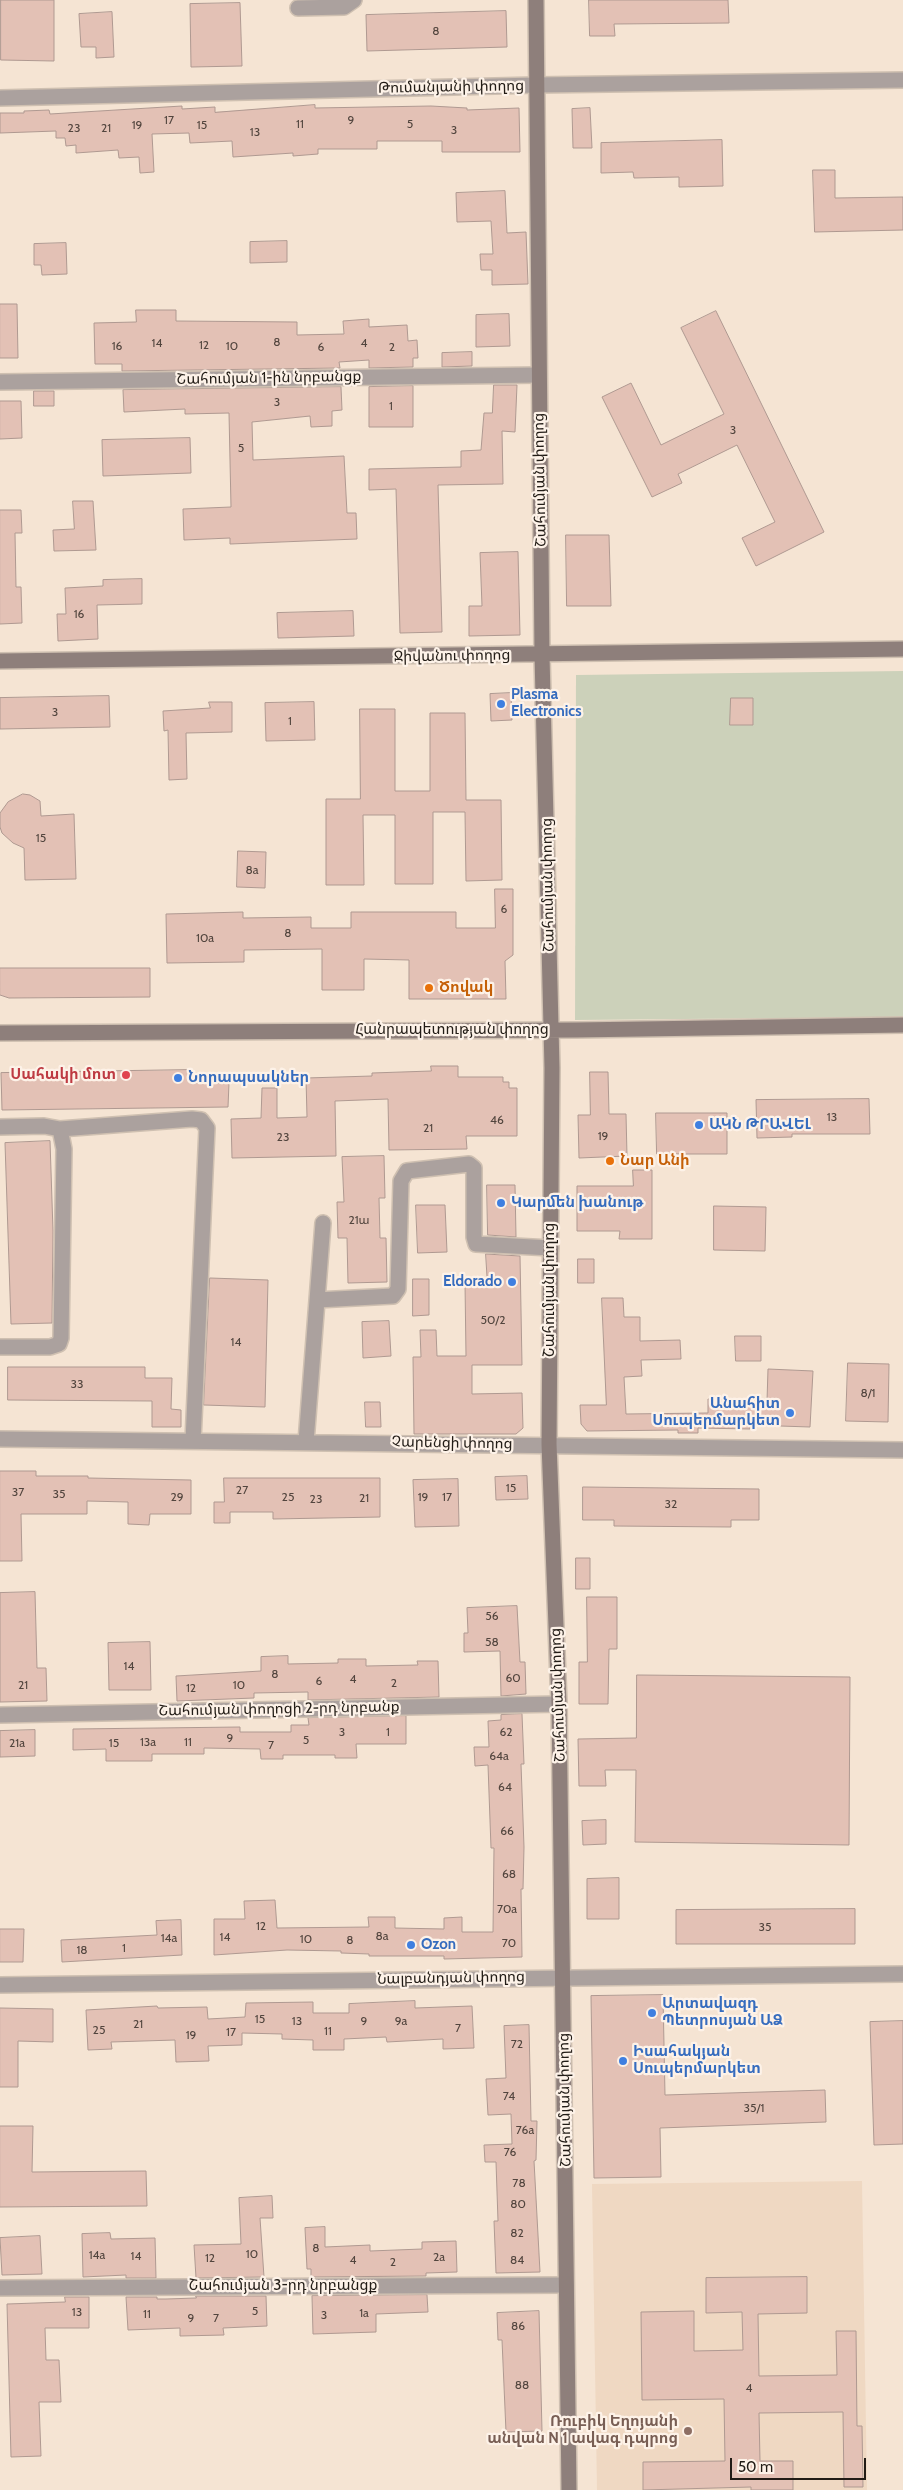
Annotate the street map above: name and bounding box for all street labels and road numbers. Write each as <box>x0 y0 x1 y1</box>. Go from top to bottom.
street label: Թումանյանի փողոց <box>378 77 524 97</box>
street label: Շահումյան 1-ին նրբանցք <box>176 367 362 389</box>
street label: Շահումյան փողոց <box>530 413 550 547</box>
street label: Ջիվանու փողոց <box>393 646 511 666</box>
street label: Շահումյան փողոց <box>538 818 558 952</box>
street label: Հանրապետության փողոց <box>355 1021 549 1039</box>
street label: Շահումյան փողոց <box>541 1223 559 1357</box>
street label: Չարենցի փողոց <box>391 1433 513 1453</box>
street label: Շահումյան փողոց <box>547 1628 569 1762</box>
street label: Շահումյան փողոցի 2-րդ նրբանք <box>158 1698 400 1720</box>
street label: Նալբանդյան փողոց <box>377 1968 525 1988</box>
street label: Շահումյան փողոց <box>555 2033 575 2167</box>
street label: Շահումյան 3-րդ նրբանցք <box>189 2277 377 2295</box>

